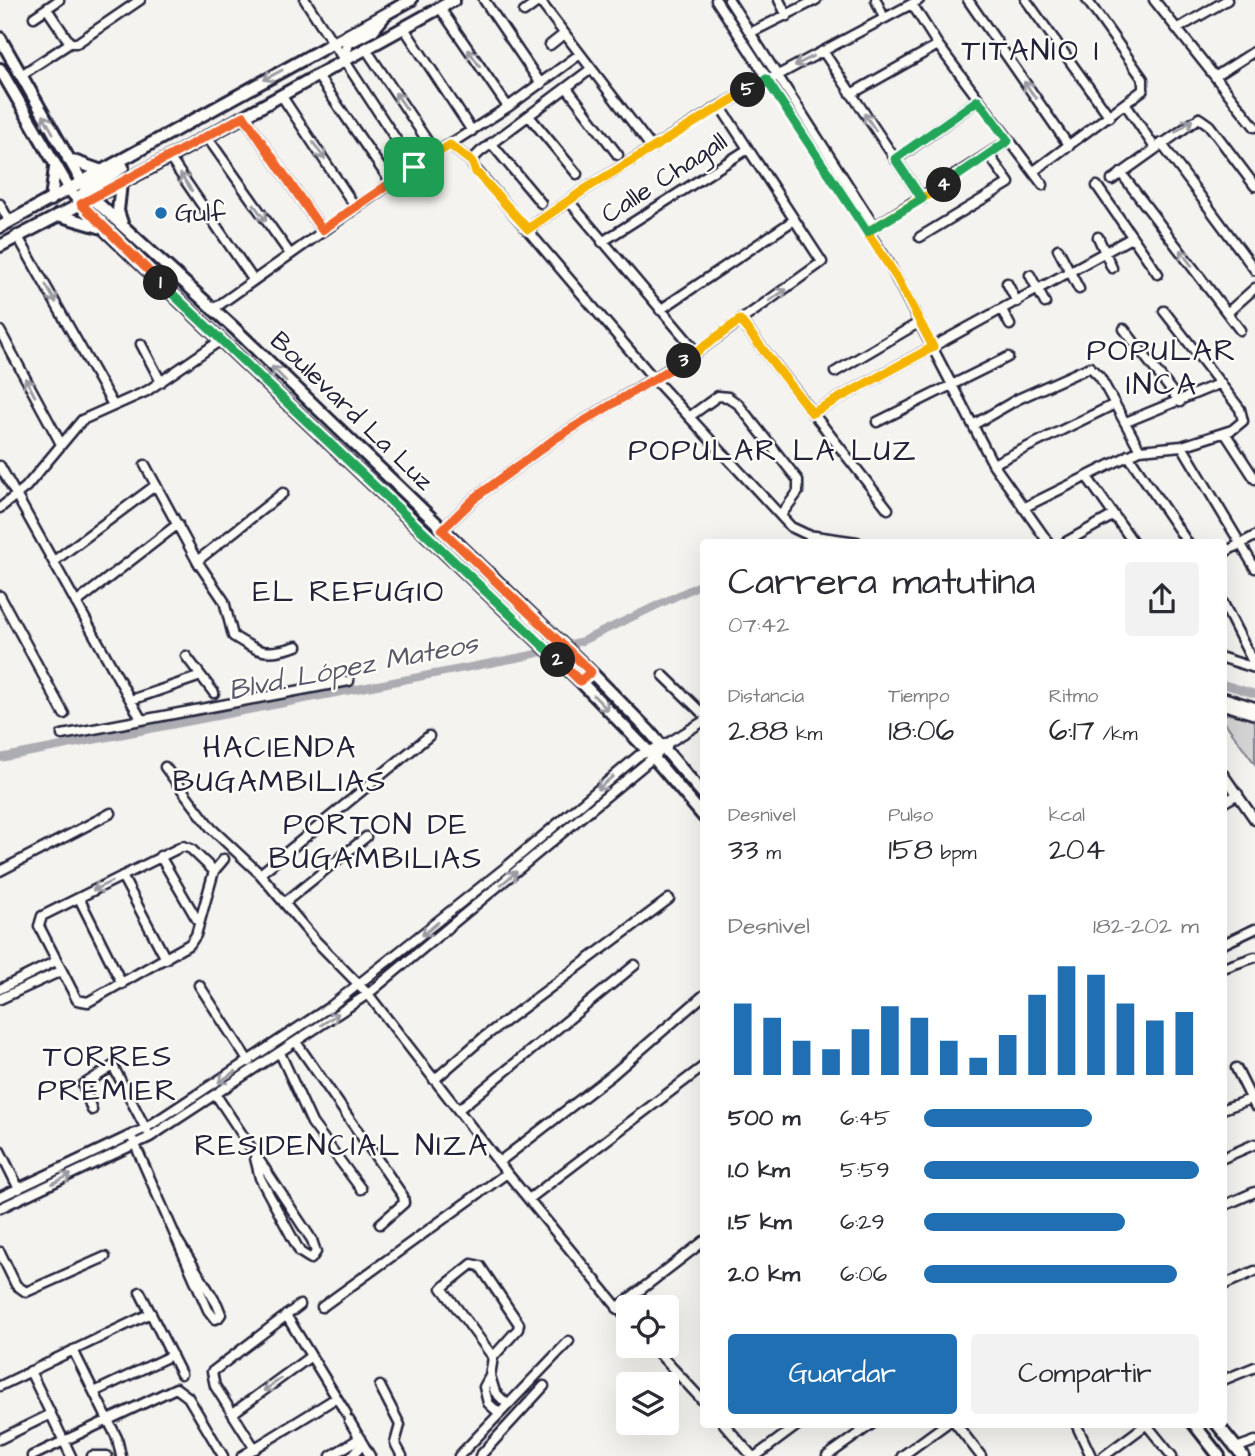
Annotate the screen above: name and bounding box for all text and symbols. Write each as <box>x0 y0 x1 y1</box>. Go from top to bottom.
district label: TITANIO I <box>961 30 1101 72</box>
one-way arrow <box>467 49 481 68</box>
one-way arrow <box>794 55 815 68</box>
one-way arrow <box>263 68 283 82</box>
pin: 5 <box>730 72 766 108</box>
text: 5 <box>741 76 754 103</box>
one-way arrow <box>1023 81 1037 100</box>
one-way arrow <box>394 92 408 111</box>
one-way arrow <box>863 113 877 132</box>
one-way arrow <box>41 114 55 134</box>
one-way arrow <box>1174 119 1193 133</box>
street label: Calle Chagall <box>594 124 735 234</box>
pin <box>384 137 444 197</box>
one-way arrow <box>311 141 326 160</box>
icon: arrive <box>395 148 433 186</box>
pin: 4 <box>926 168 962 202</box>
text: 4 <box>937 171 950 198</box>
one-way arrow <box>179 173 193 192</box>
place label: Gulf <box>175 195 226 231</box>
one-way arrow <box>253 203 267 222</box>
marker: Gulf <box>153 205 169 221</box>
one-way arrow <box>1179 249 1194 268</box>
pin: 1 <box>144 266 178 300</box>
text: 1 <box>159 269 162 296</box>
one-way arrow <box>44 284 58 304</box>
one-way arrow <box>768 288 788 302</box>
street label: Boulevard La Luz <box>262 323 442 499</box>
district label: POPULAR INCA <box>1087 330 1237 406</box>
pin: 3 <box>666 344 702 378</box>
text: 3 <box>679 347 688 374</box>
one-way arrow <box>271 366 288 383</box>
one-way arrow <box>23 378 37 398</box>
district label: POPULAR LA LUZ <box>628 430 918 472</box>
text: Carrera matutina <box>728 557 1035 609</box>
button: share <box>1125 562 1199 636</box>
district label: EL REFUGIO <box>253 571 445 613</box>
text: 07:42 <box>728 609 789 641</box>
water label: Blvd. López Mateos <box>225 623 483 710</box>
pin: 2 <box>540 642 576 678</box>
text: 2 <box>552 646 563 673</box>
text: Distancia <box>728 683 804 710</box>
text: Tiempo <box>888 683 949 710</box>
text: Ritmo <box>1049 683 1098 710</box>
one-way arrow <box>593 694 610 711</box>
text: 2.88 <box>728 710 788 752</box>
text: 18:06 <box>888 710 954 752</box>
text: 6:17 <box>1049 710 1095 752</box>
text: km <box>788 721 822 748</box>
text: /km <box>1095 721 1138 748</box>
district label: HACIENDA BUGAMBILIAS <box>173 727 387 803</box>
one-way arrow <box>596 775 614 791</box>
text: Desnivel <box>728 802 796 829</box>
text: Pulso <box>888 802 933 829</box>
text: kcal <box>1049 802 1085 829</box>
district label: PORTON DE BUGAMBILIAS <box>269 804 483 880</box>
text: 33 <box>728 829 759 871</box>
text: 158 <box>888 829 933 871</box>
text: 204 <box>1049 829 1105 871</box>
text: m <box>759 840 781 867</box>
text: bpm <box>933 840 977 867</box>
one-way arrow <box>499 870 517 886</box>
one-way arrow <box>92 880 113 894</box>
text: Desnivel <box>728 910 810 942</box>
text: 182–202 m <box>1093 910 1199 942</box>
one-way arrow <box>421 921 439 937</box>
one-way arrow <box>320 1012 340 1026</box>
district label: TORRES PREMIER <box>38 1036 178 1112</box>
one-way arrow <box>217 1070 237 1084</box>
text: 500 m <box>728 1102 800 1134</box>
text: 6:45 <box>840 1102 890 1134</box>
district label: RESIDENCIAL NIZA <box>195 1125 489 1167</box>
text: 1.0 km <box>728 1154 790 1186</box>
text: 5:59 <box>840 1154 890 1186</box>
one-way arrow <box>51 1172 72 1185</box>
text: 1.5 km <box>728 1206 792 1238</box>
text: 6:29 <box>840 1206 885 1238</box>
text: 2.0 km <box>728 1258 800 1290</box>
text: 6:06 <box>840 1258 887 1290</box>
map controls <box>616 1295 679 1435</box>
button: locate <box>616 1295 679 1358</box>
button: Guardar <box>728 1334 957 1414</box>
button: Compartir <box>971 1334 1199 1414</box>
button: layers <box>616 1372 679 1435</box>
one-way arrow <box>263 1377 282 1392</box>

